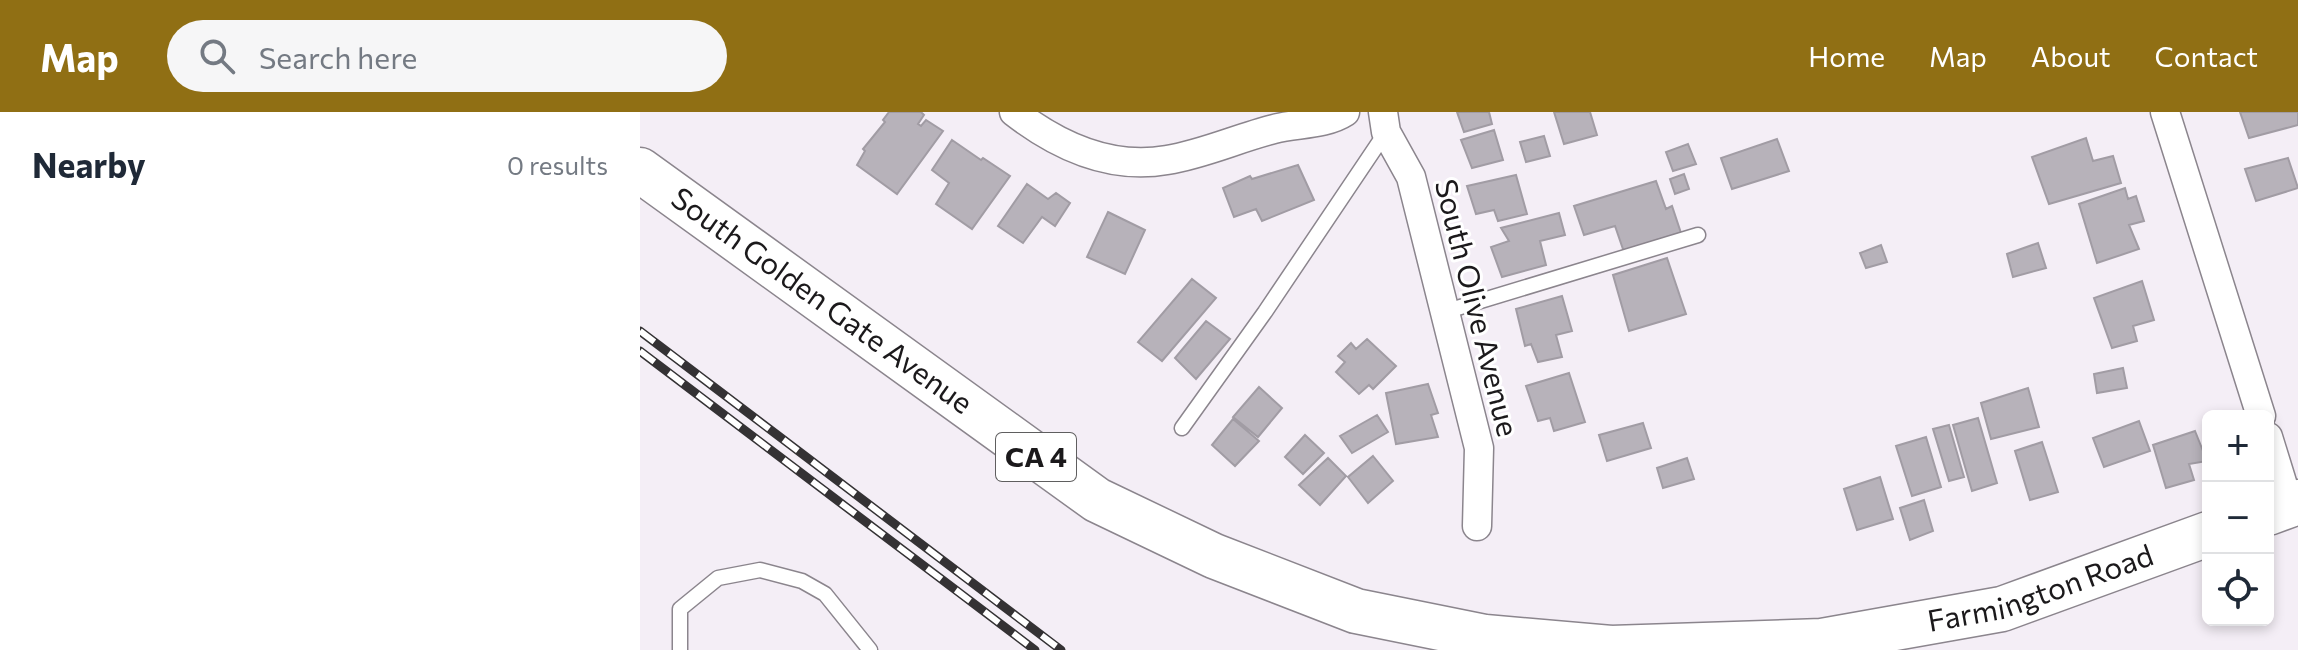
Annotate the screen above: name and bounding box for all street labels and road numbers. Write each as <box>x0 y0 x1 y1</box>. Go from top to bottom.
street label: South Olive Avenue <box>1429 175 1528 440</box>
street label: South Golden Gate Avenue <box>665 178 981 420</box>
road number: CA 4 <box>996 433 1076 481</box>
street label: Farmington Road <box>1924 535 2158 638</box>

